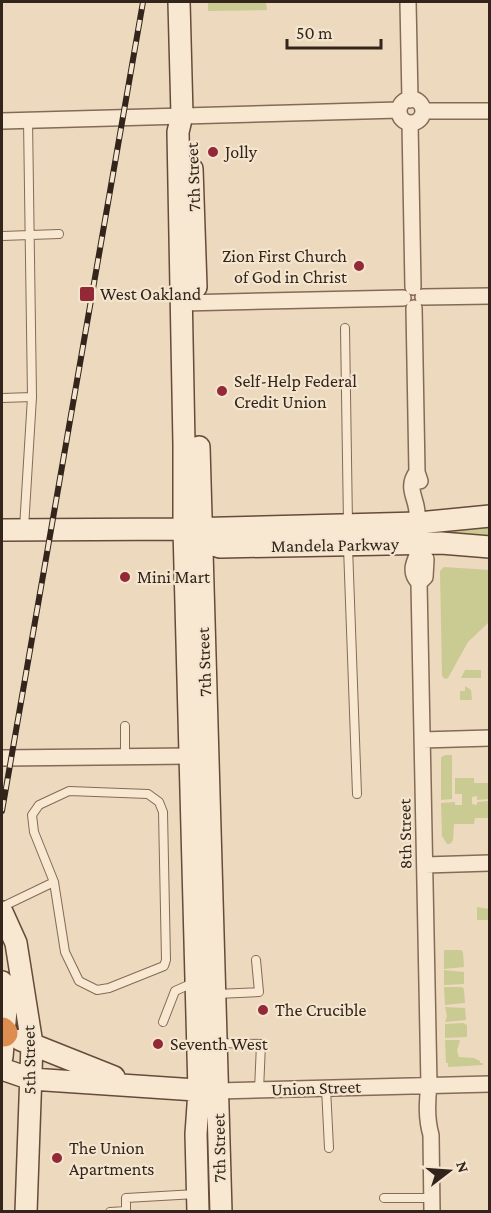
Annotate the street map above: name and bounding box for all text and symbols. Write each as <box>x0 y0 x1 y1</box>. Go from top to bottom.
scale bar <box>287 12 382 50</box>
text: 50 m <box>296 23 333 43</box>
street label: 7th Street <box>182 141 204 212</box>
place label: Jolly <box>223 142 258 162</box>
marker: Jolly <box>206 145 220 159</box>
place label: Zion First Church of God in Christ <box>222 246 348 287</box>
marker: Zion First Church of God in Christ <box>352 259 366 273</box>
place label: West Oakland <box>100 284 202 304</box>
marker: West Oakland <box>78 285 96 303</box>
place label: Self-Help Federal Credit Union <box>234 371 357 412</box>
marker: Self-Help Federal Credit Union <box>215 384 229 398</box>
street label: Mandela Parkway <box>271 534 400 556</box>
place label: Mini Mart <box>137 567 211 587</box>
marker: Mini Mart <box>118 570 132 584</box>
street label: 7th Street <box>193 626 215 697</box>
street label: 8th Street <box>394 797 416 870</box>
place label: The Crucible <box>275 1000 366 1020</box>
marker: The Crucible <box>256 1003 270 1017</box>
street label: 5th Street <box>18 1024 40 1095</box>
place label: Seventh West <box>170 1034 269 1054</box>
marker: Seventh West <box>151 1037 165 1051</box>
street label: Union Street <box>271 1076 362 1100</box>
street label: 7th Street <box>208 1112 230 1183</box>
place label: The Union Apartments <box>69 1138 154 1179</box>
north arrow <box>419 1141 479 1201</box>
marker: The Union Apartments <box>50 1151 64 1165</box>
text: N <box>453 1159 473 1175</box>

